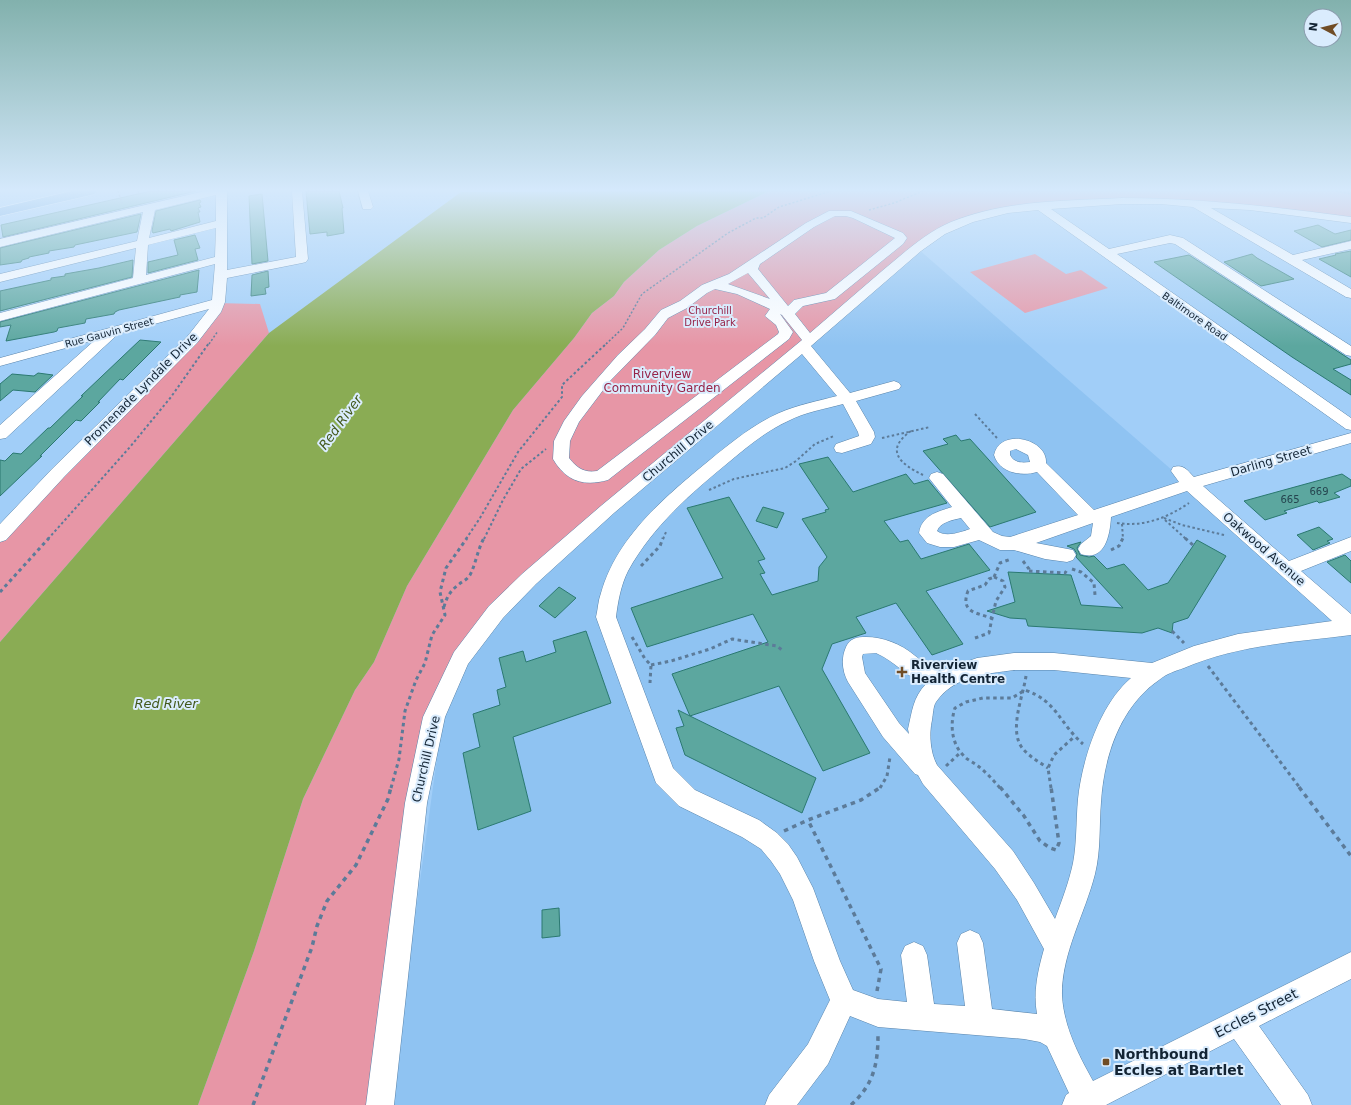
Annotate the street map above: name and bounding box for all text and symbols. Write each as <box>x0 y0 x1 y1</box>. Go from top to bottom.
north arrow <box>1303 8 1343 48</box>
text: N <box>1307 21 1321 32</box>
street label: Baltimore Road <box>1160 290 1229 343</box>
park label: Churchill Drive Park <box>684 305 736 328</box>
street label: Rue Gauvin Street <box>64 315 155 350</box>
street label: Promenade Lyndale Drive <box>82 330 200 448</box>
park label: Riverview Community Garden <box>603 367 721 395</box>
water label: Red River <box>316 391 366 452</box>
street label: Churchill Drive <box>640 417 716 485</box>
street label: Darling Street <box>1229 443 1313 479</box>
house number: 669 <box>1309 486 1329 497</box>
house number: 665 <box>1280 494 1300 505</box>
street label: Oakwood Avenue <box>1220 510 1308 588</box>
place label: Riverview Health Centre <box>911 658 1005 686</box>
marker: Riverview Health Centre <box>896 666 908 678</box>
water label: Red River <box>134 696 199 711</box>
street label: Churchill Drive <box>409 714 443 804</box>
street label: Eccles Street <box>1212 985 1301 1041</box>
place label: Northbound Eccles at Bartlet <box>1114 1046 1244 1078</box>
marker: Northbound Eccles at Bartlet <box>1101 1057 1111 1067</box>

